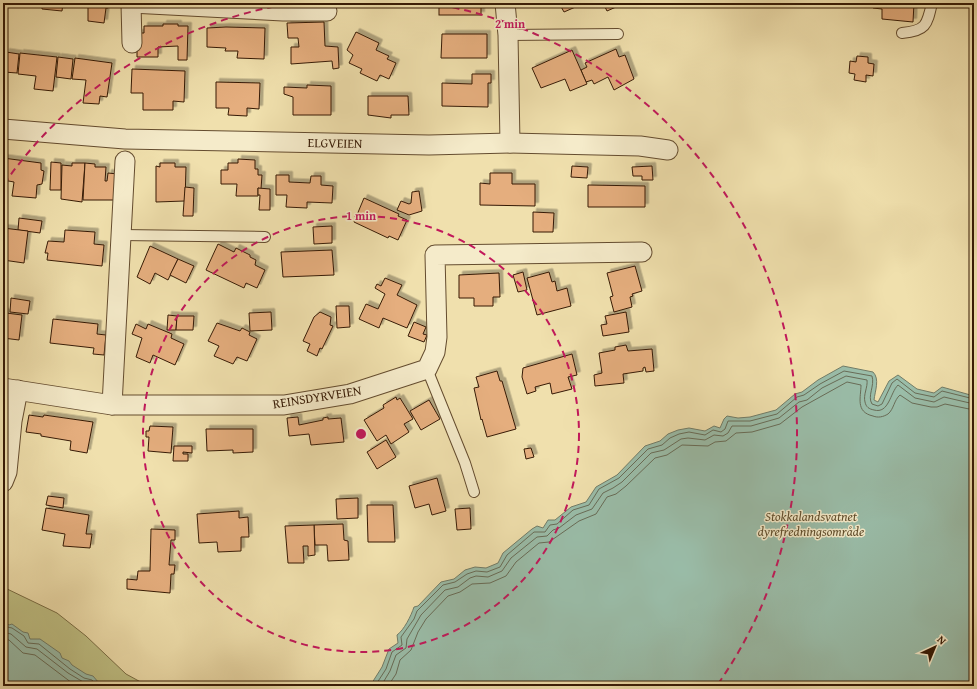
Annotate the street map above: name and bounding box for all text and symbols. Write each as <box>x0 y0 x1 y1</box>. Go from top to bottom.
text: 2 min <box>495 15 525 32</box>
street label: ELGVEIEN <box>307 133 363 153</box>
text: 1 min <box>346 207 376 224</box>
street label: REINSDYRVEIEN <box>271 381 363 413</box>
centre of rings <box>354 427 368 441</box>
park label: Stokkalandsvatnet dyrefredningsområde <box>758 507 864 541</box>
north arrow <box>915 627 955 667</box>
text: N <box>934 631 951 649</box>

